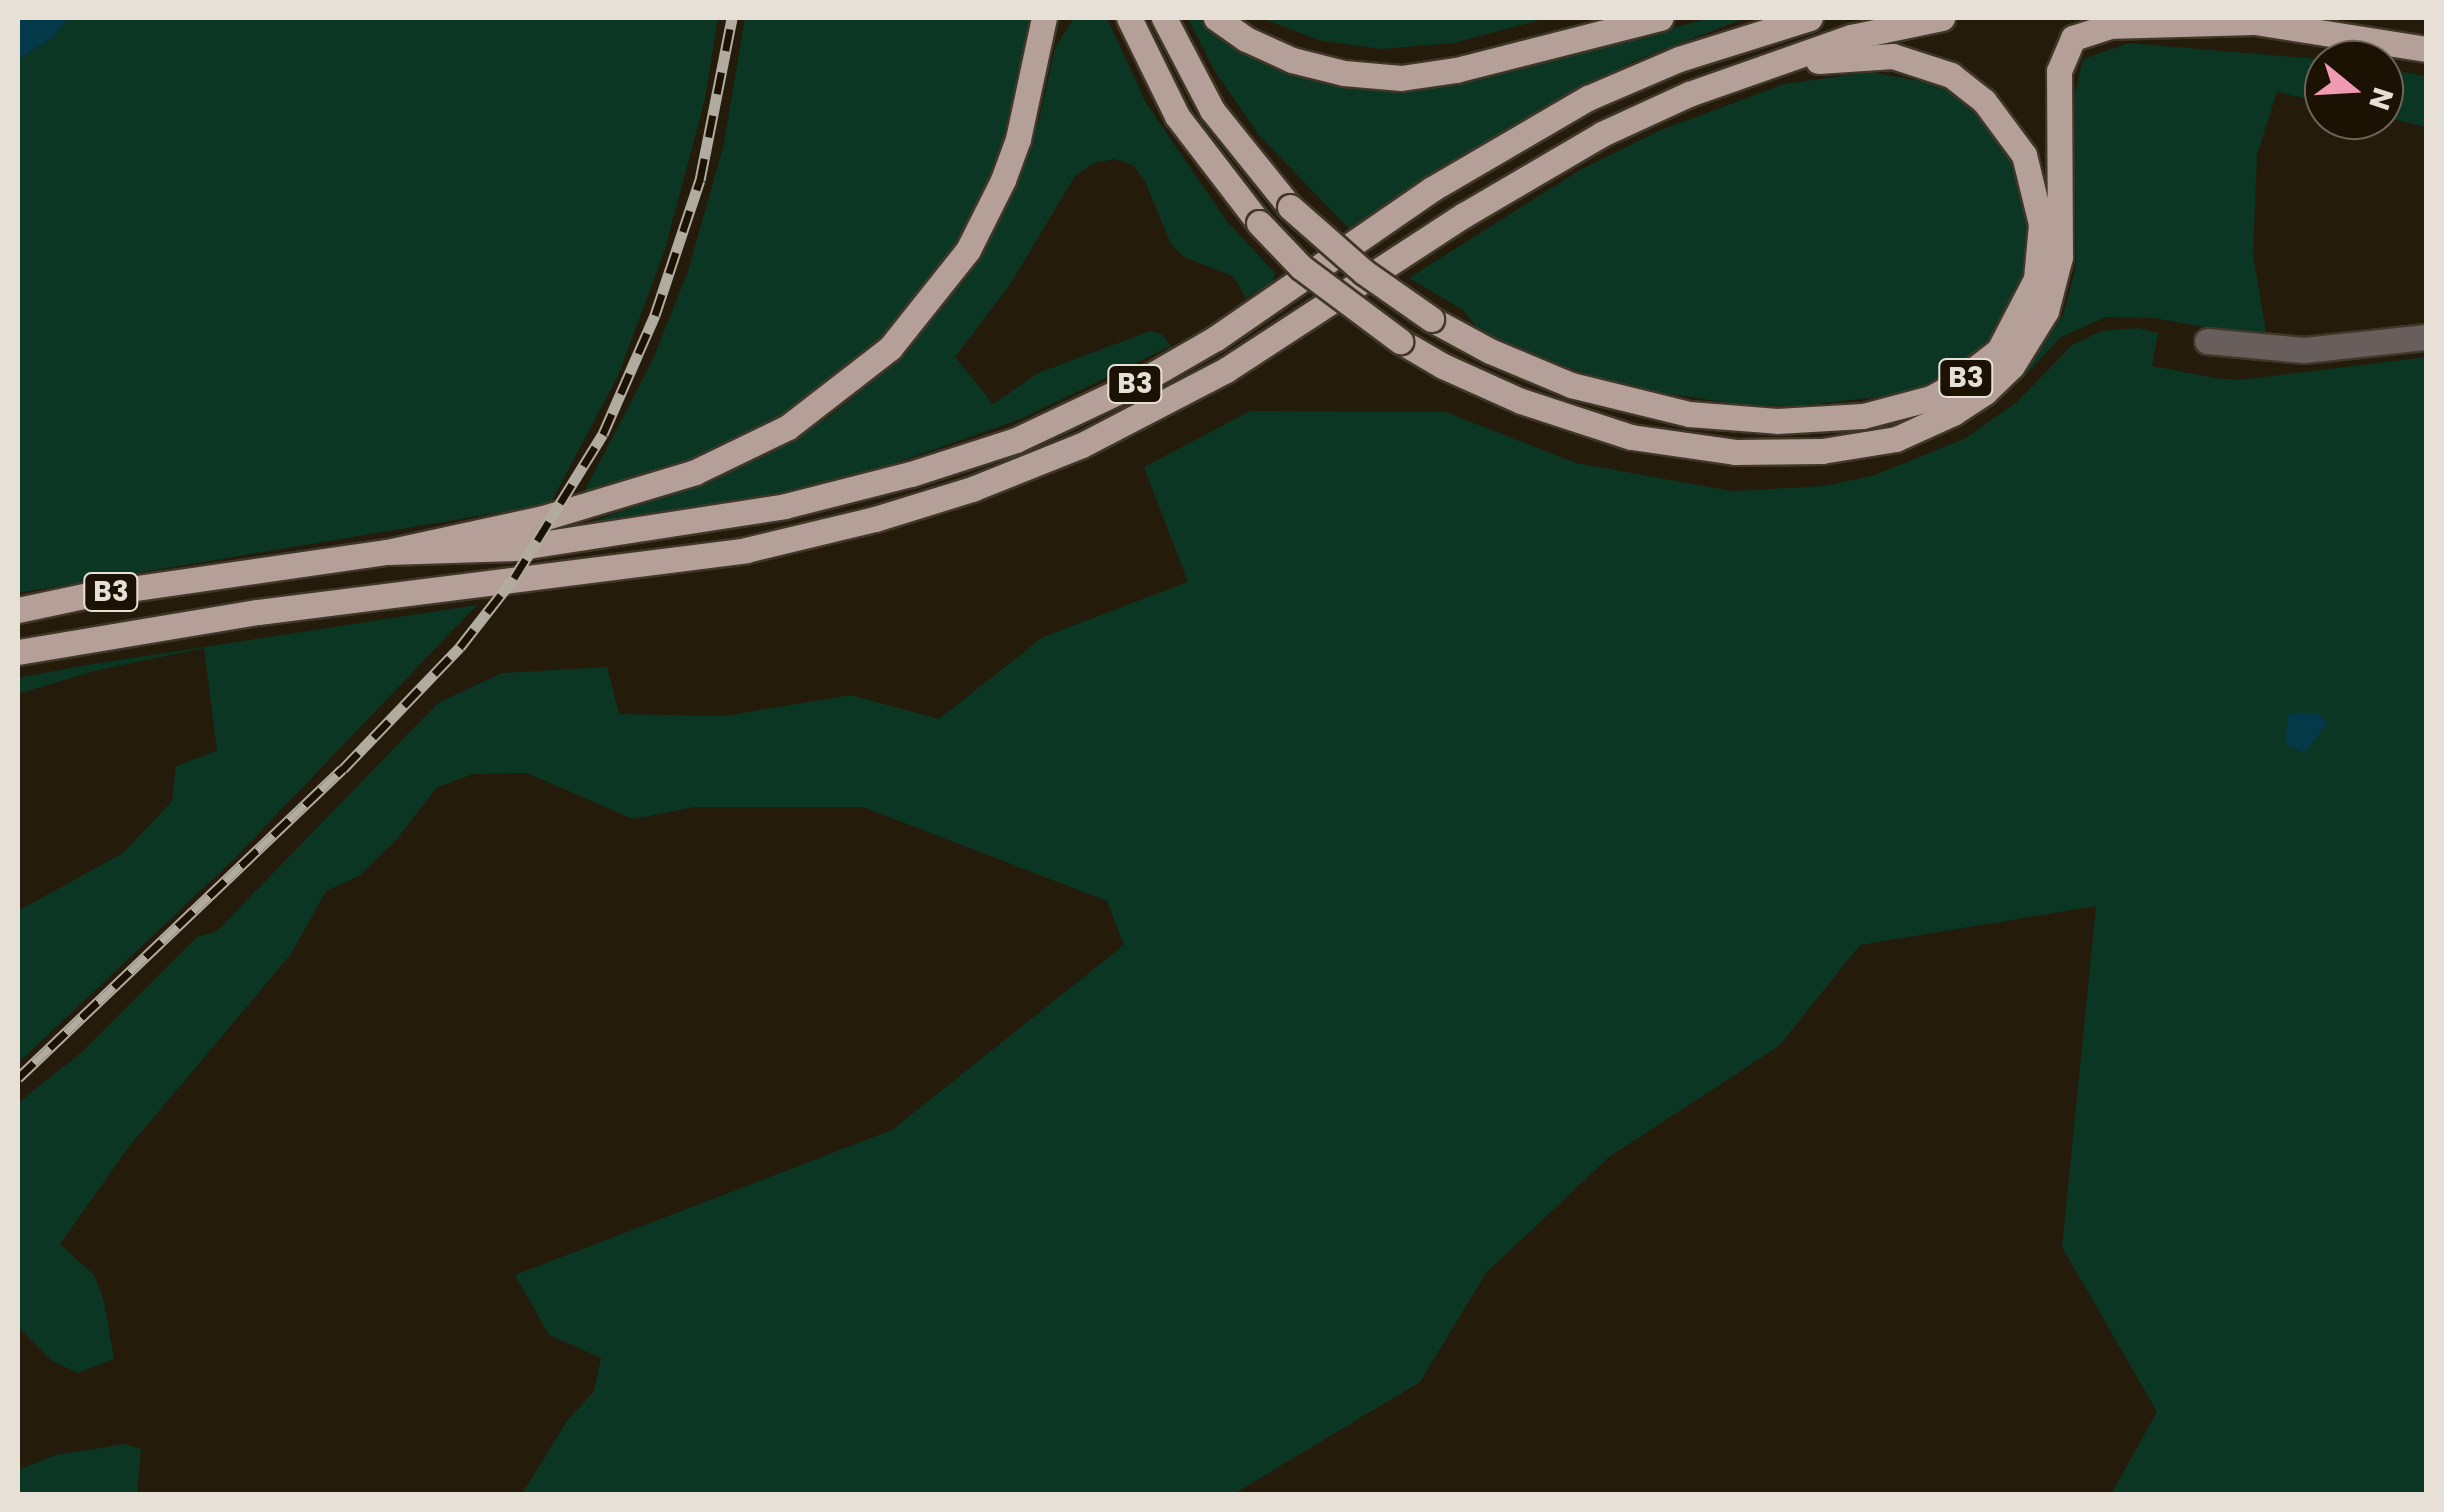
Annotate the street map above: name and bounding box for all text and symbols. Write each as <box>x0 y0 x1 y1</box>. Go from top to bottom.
north arrow <box>2304 40 2404 140</box>
text: N <box>2359 83 2403 115</box>
road number: B3 <box>1936 355 1996 401</box>
road number: B3 <box>1105 361 1165 407</box>
road number: B3 <box>81 569 141 615</box>

